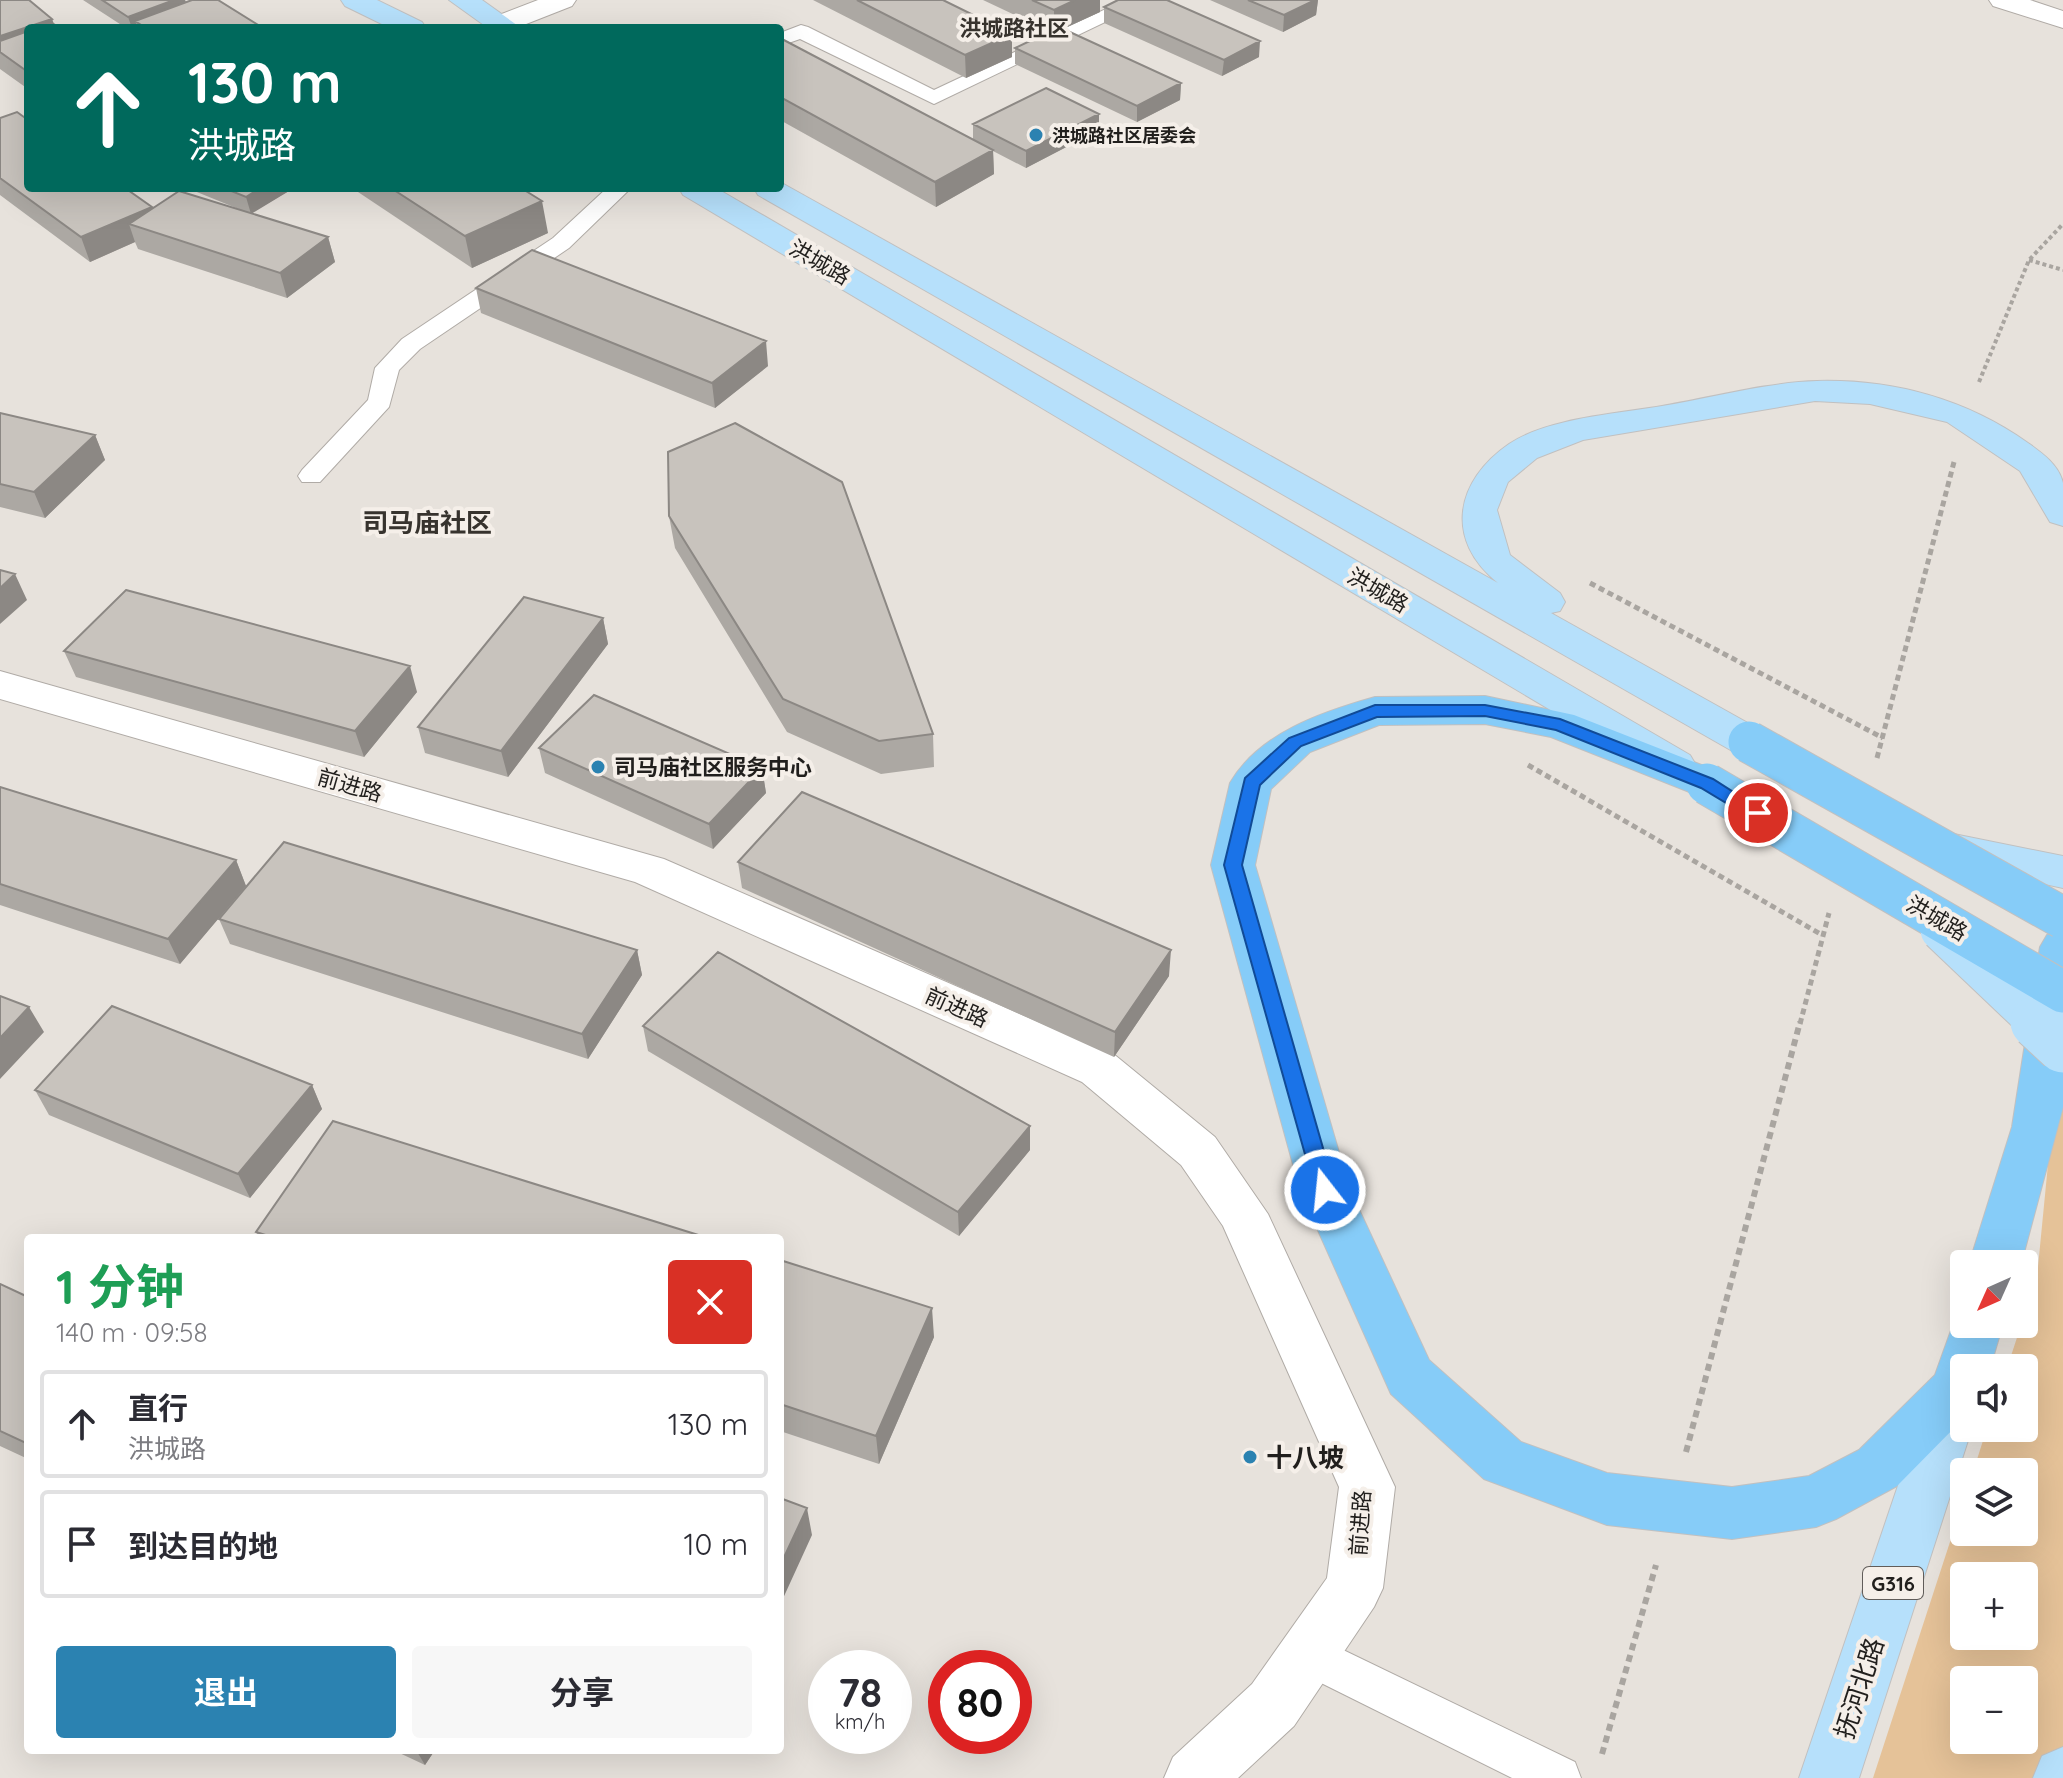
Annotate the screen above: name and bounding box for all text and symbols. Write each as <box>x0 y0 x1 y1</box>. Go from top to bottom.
district label: 洪城路社区 <box>959 14 1069 42</box>
text: 130 m <box>188 47 342 117</box>
icon: ahead <box>56 56 160 160</box>
text: 洪城路 <box>188 122 296 167</box>
place label: 洪城路社区居委会 <box>1052 124 1196 147</box>
marker: 洪城路社区居委会 <box>1027 126 1045 144</box>
street label: 洪城路 <box>784 233 856 291</box>
district label: 司马庙社区 <box>362 506 492 539</box>
street label: 洪城路 <box>1342 561 1414 619</box>
place label: 司马庙社区服务中心 <box>614 753 812 781</box>
marker: 司马庙社区服务中心 <box>589 758 607 776</box>
street label: 前进路 <box>314 762 386 808</box>
pin <box>1724 779 1792 847</box>
icon: arrive <box>1736 791 1780 835</box>
street label: 洪城路 <box>1901 889 1973 947</box>
street label: 前进路 <box>921 981 993 1033</box>
position arrow <box>1283 1148 1367 1232</box>
north arrow <box>1950 1250 2038 1338</box>
map controls <box>1950 1250 2038 1754</box>
text: 1 分钟 <box>56 1256 184 1316</box>
button: close <box>668 1260 752 1344</box>
text: 140 m · 09:58 <box>56 1316 208 1349</box>
button: sound <box>1950 1354 2038 1442</box>
text: 直行 <box>128 1389 188 1427</box>
icon: ahead <box>60 1402 104 1446</box>
text: 130 m <box>668 1405 748 1443</box>
text: 洪城路 <box>128 1432 206 1465</box>
place label: 十八坡 <box>1266 1441 1344 1474</box>
marker: 十八坡 <box>1241 1448 1259 1466</box>
button: layers <box>1950 1458 2038 1546</box>
street label: 前进路 <box>1344 1489 1376 1557</box>
icon: arrive <box>60 1522 104 1566</box>
text: 10 m <box>684 1525 748 1563</box>
text: 到达目的地 <box>128 1527 278 1565</box>
button: + <box>1950 1562 2038 1650</box>
road number: G316 <box>1863 1567 1923 1599</box>
street label: 抚河北路 <box>1827 1633 1891 1743</box>
button: 退出 <box>56 1646 396 1738</box>
button: 分享 <box>412 1646 752 1738</box>
speed limit sign: 80 <box>928 1650 1032 1754</box>
button: − <box>1950 1666 2038 1754</box>
text: 78 <box>838 1667 882 1717</box>
text: km/h <box>835 1709 885 1734</box>

